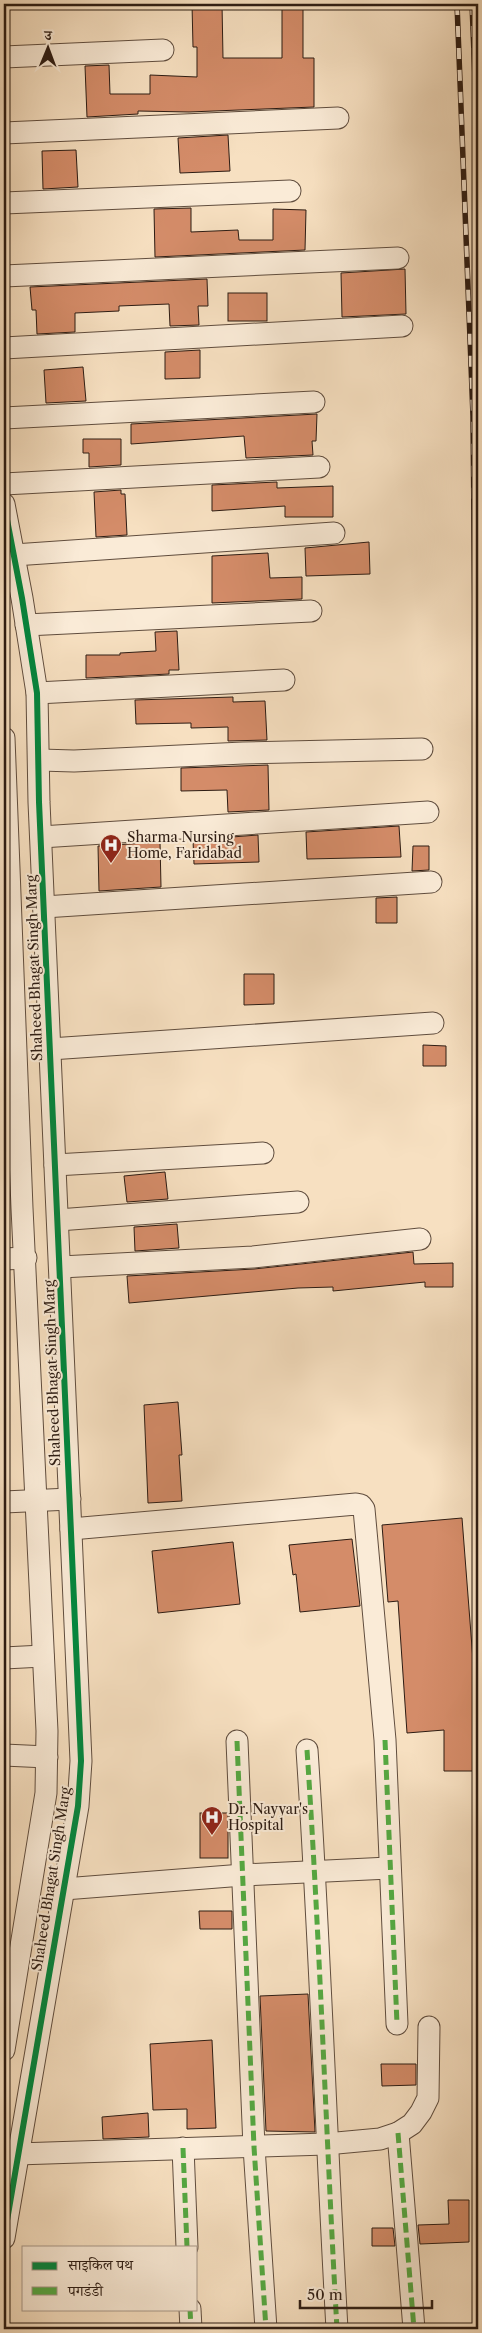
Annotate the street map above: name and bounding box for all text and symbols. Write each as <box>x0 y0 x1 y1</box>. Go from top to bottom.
north arrow <box>22 22 72 72</box>
text: उ <box>44 26 53 44</box>
place label: Sharma Nursing Home, Faridabad <box>127 828 242 862</box>
hospital icon: Sharma Nursing Home, Faridabad <box>99 833 123 864</box>
street label: Shaheed Bhagat Singh Marg <box>22 874 46 1061</box>
street label: Shaheed Bhagat Singh Marg <box>40 1279 64 1466</box>
street label: Shaheed Bhagat Singh Marg <box>28 1785 75 1972</box>
place label: Dr. Nayyar's Hospital <box>228 1800 308 1834</box>
hospital icon: Dr. Nayyar's Hospital <box>200 1805 224 1836</box>
legend <box>22 2246 198 2310</box>
text: साइकिल पथ <box>67 2255 134 2274</box>
scale bar <box>300 2278 432 2310</box>
text: पगडंडी <box>67 2281 104 2300</box>
text: 50 m <box>307 2285 343 2304</box>

